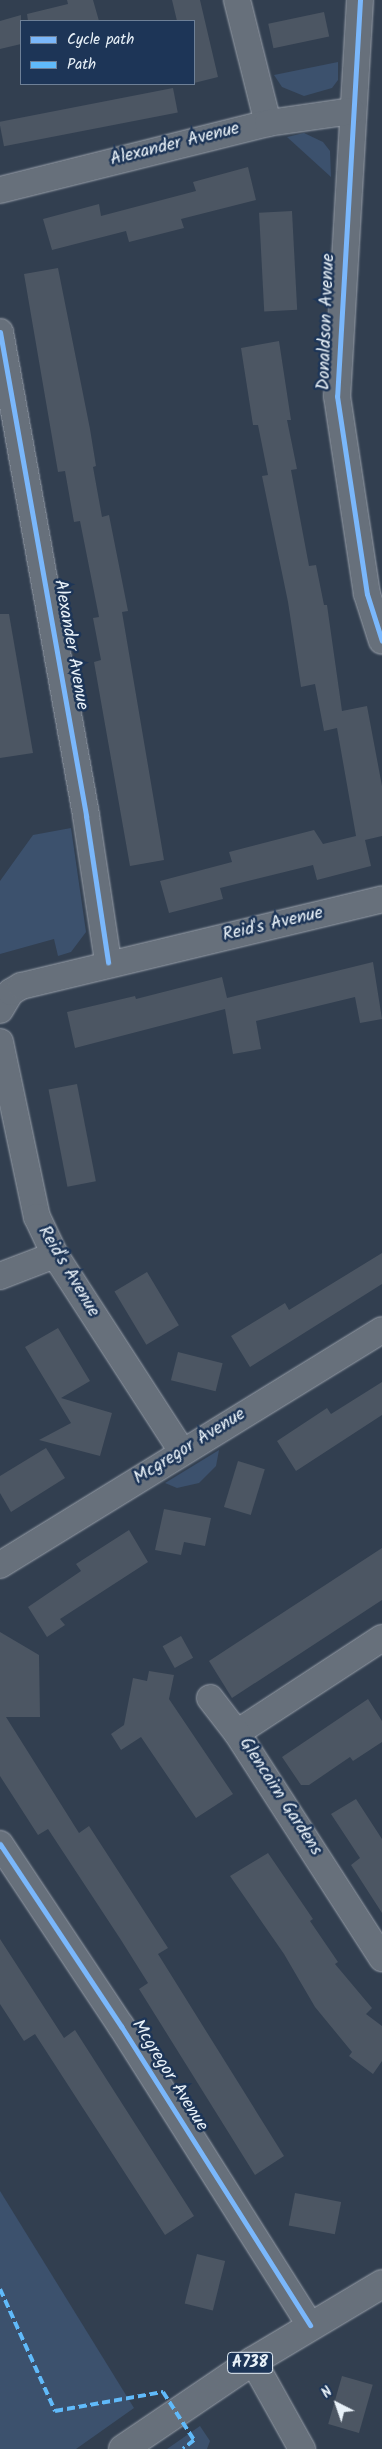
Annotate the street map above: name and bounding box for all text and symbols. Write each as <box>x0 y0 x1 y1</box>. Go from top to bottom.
legend <box>20 20 195 85</box>
text: Cycle path <box>67 28 134 52</box>
text: Path <box>67 53 96 77</box>
street label: Alexander Avenue <box>108 119 242 171</box>
street label: Donaldson Avenue <box>314 253 340 391</box>
street label: Alexander Avenue <box>48 578 92 712</box>
street label: Reid's Avenue <box>221 903 325 947</box>
street label: Reid's Avenue <box>32 1223 104 1321</box>
street label: Mcgregor Avenue <box>130 1404 250 1490</box>
street label: Glencairn Gardens <box>234 1734 326 1860</box>
street label: Mcgregor Avenue <box>126 2016 212 2136</box>
road number: A738 <box>226 2350 274 2376</box>
north arrow <box>312 2379 362 2429</box>
text: N <box>317 2381 338 2404</box>

